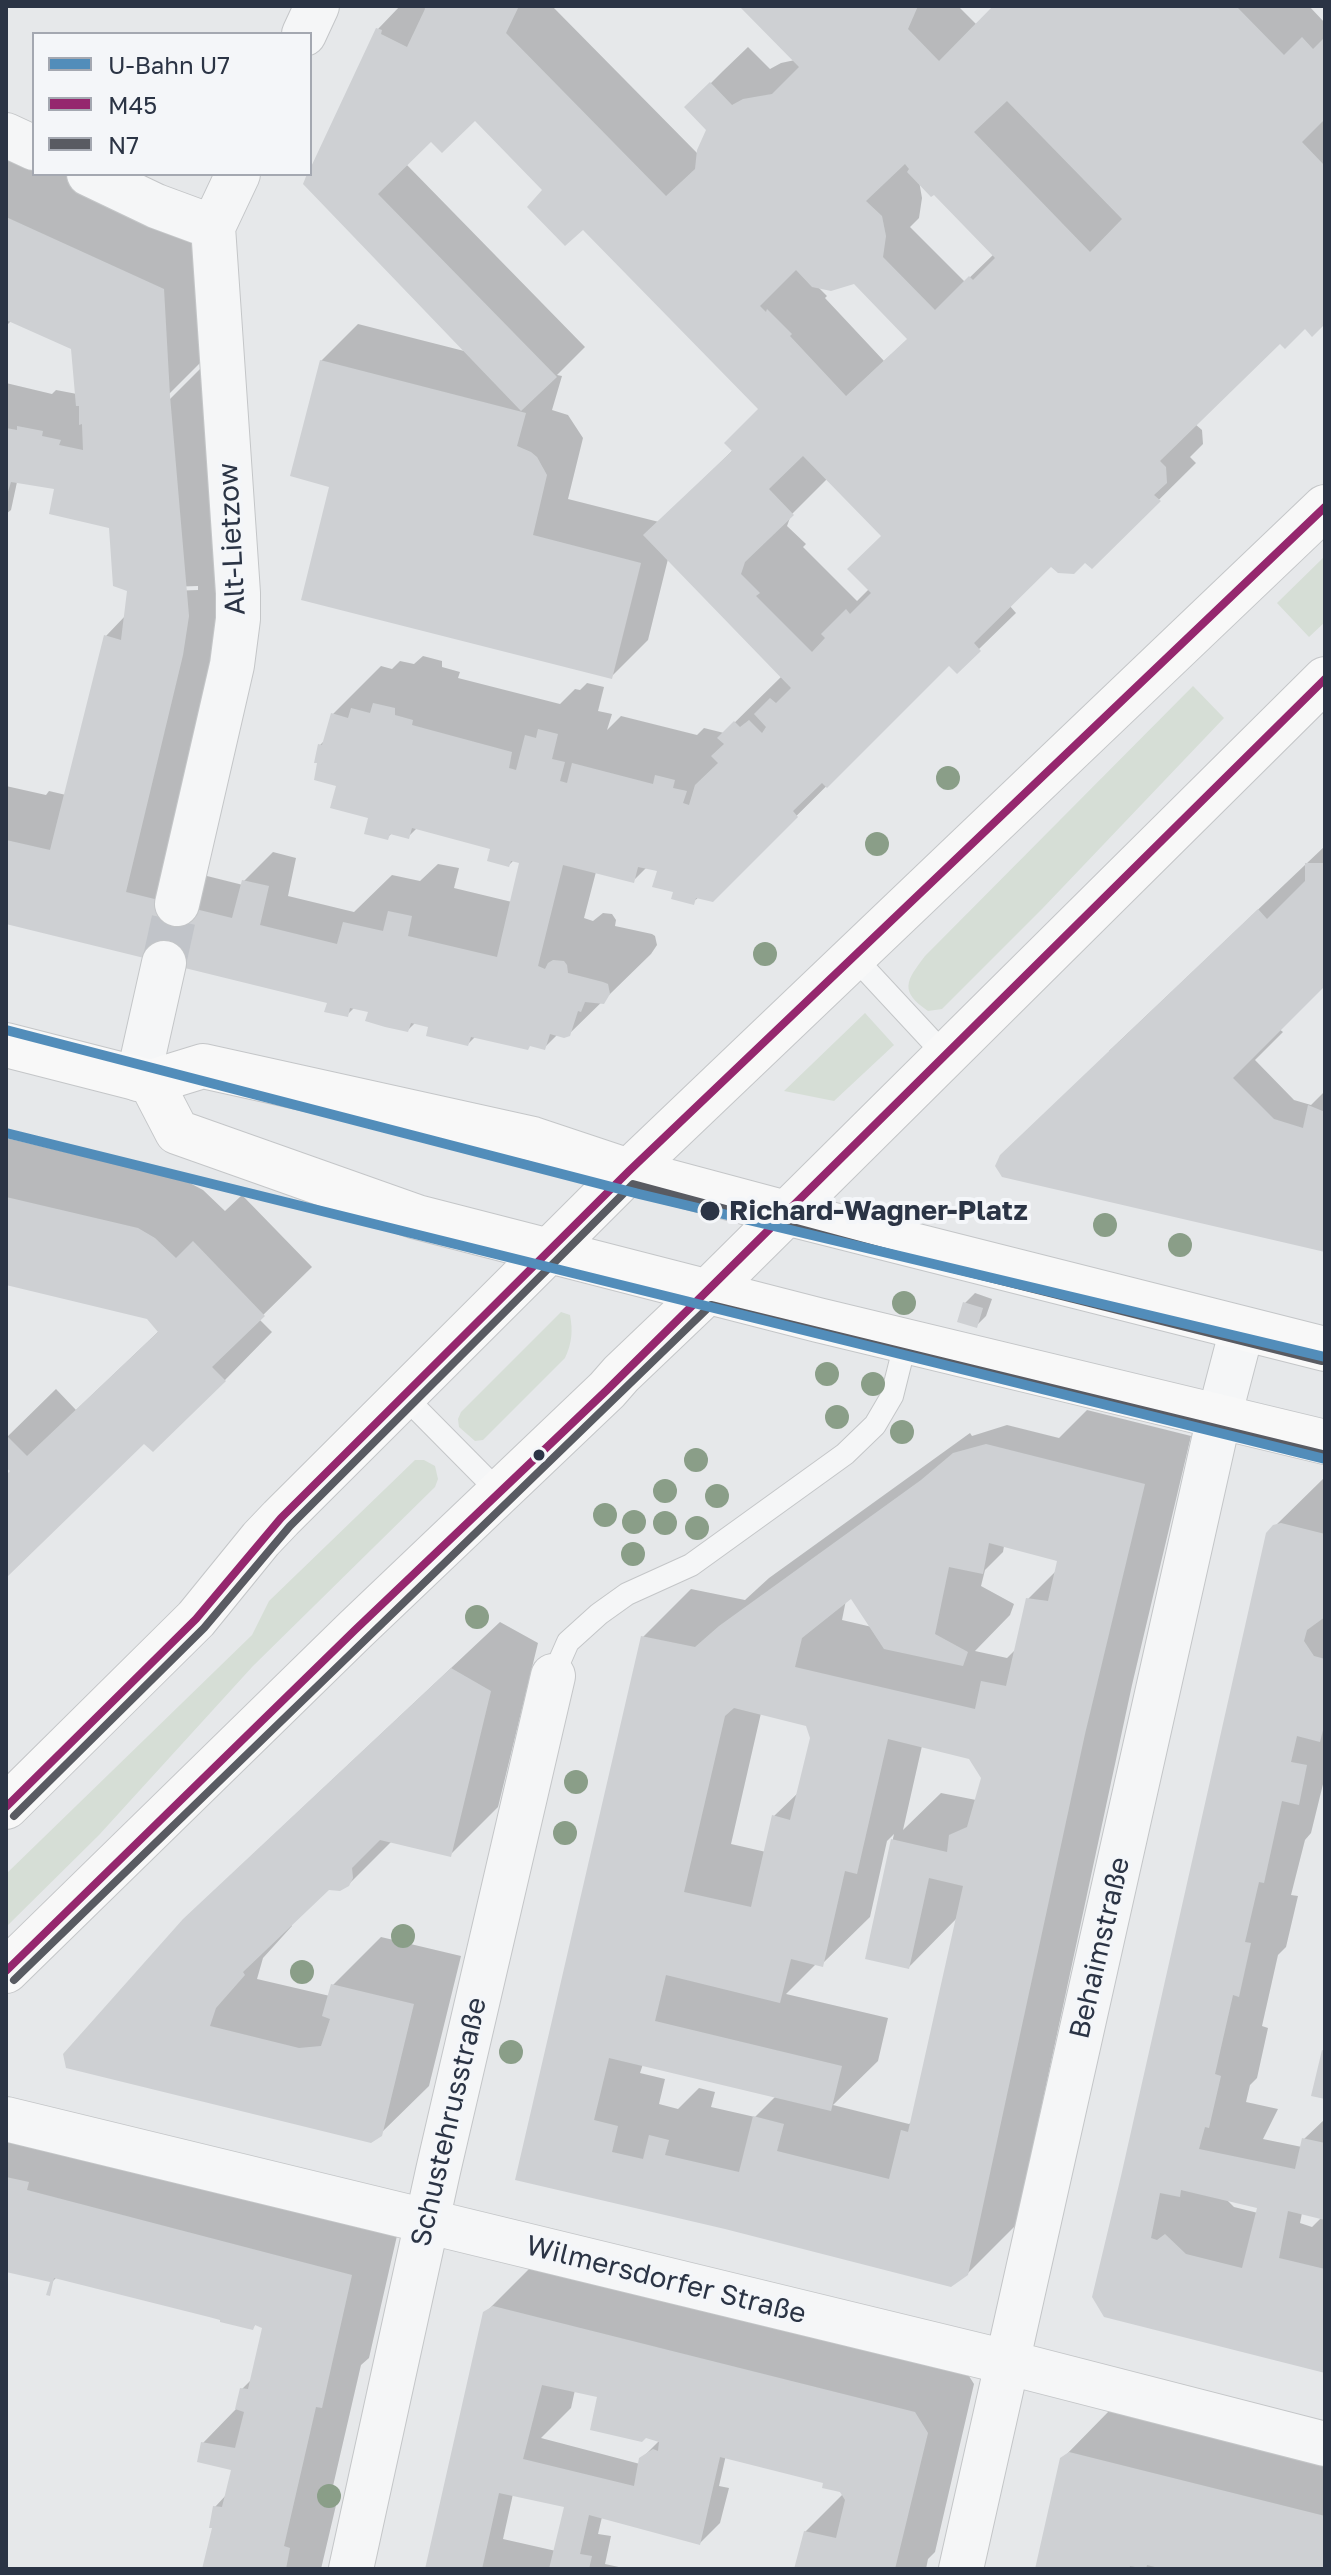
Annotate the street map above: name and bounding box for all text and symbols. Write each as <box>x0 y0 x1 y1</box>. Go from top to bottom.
legend <box>32 32 312 176</box>
text: U-Bahn U7 <box>108 50 230 79</box>
text: M45 <box>108 90 157 119</box>
text: N7 <box>108 130 139 159</box>
street label: Alt-Lietzow <box>211 462 253 616</box>
place label: Richard-Wagner-Platz <box>729 1194 1028 1228</box>
marker: Richard-Wagner-Platz <box>698 1199 722 1223</box>
unlabelled marker <box>531 1447 547 1463</box>
street label: Behaimstraße <box>1063 1854 1137 2042</box>
street label: Schustehrusstraße <box>404 1994 494 2250</box>
street label: Wilmersdorfer Straße <box>523 2229 809 2331</box>

